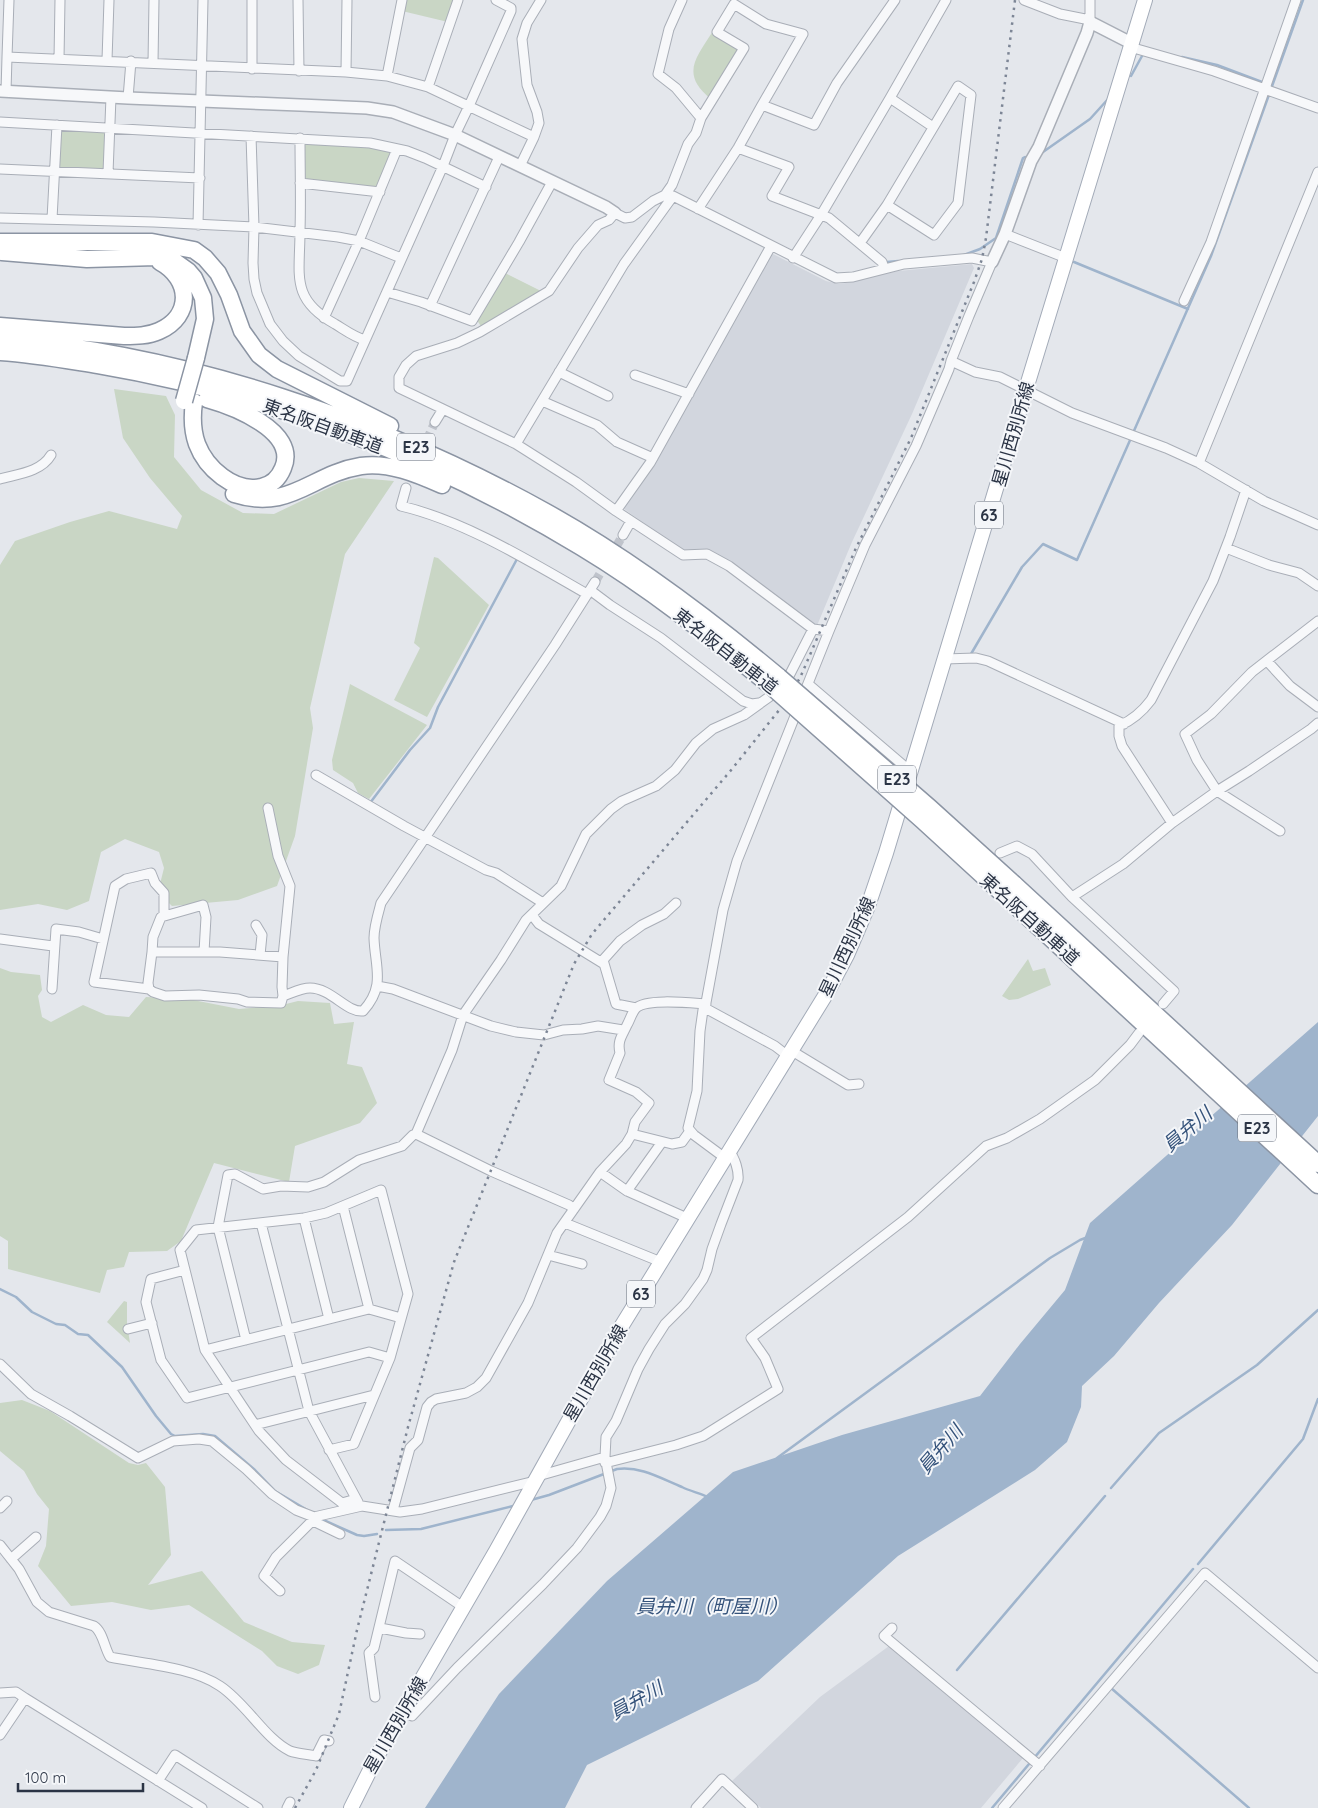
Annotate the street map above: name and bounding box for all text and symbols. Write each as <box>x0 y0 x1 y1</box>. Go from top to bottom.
street label: 星川西別所線 <box>987 379 1039 489</box>
street label: 東名阪自動車道 <box>260 394 386 458</box>
road number: E23 <box>397 434 435 461</box>
road number: 63 <box>975 502 1003 528</box>
street label: 東名阪自動車道 <box>669 603 783 699</box>
road number: E23 <box>878 766 916 792</box>
street label: 東名阪自動車道 <box>975 868 1085 970</box>
street label: 星川西別所線 <box>814 893 880 1001</box>
water label: 員弁川 <box>1157 1100 1218 1157</box>
road number: E23 <box>1238 1114 1276 1142</box>
road number: 63 <box>627 1280 655 1308</box>
street label: 星川西別所線 <box>558 1320 632 1426</box>
water label: 員弁川 <box>912 1418 969 1478</box>
water label: 員弁川（町屋川） <box>636 1594 788 1618</box>
street label: 星川西別所線 <box>358 1672 432 1778</box>
water label: 員弁川 <box>605 1675 668 1724</box>
scale bar <box>18 1760 142 1792</box>
text: 100 m <box>25 1768 66 1787</box>

